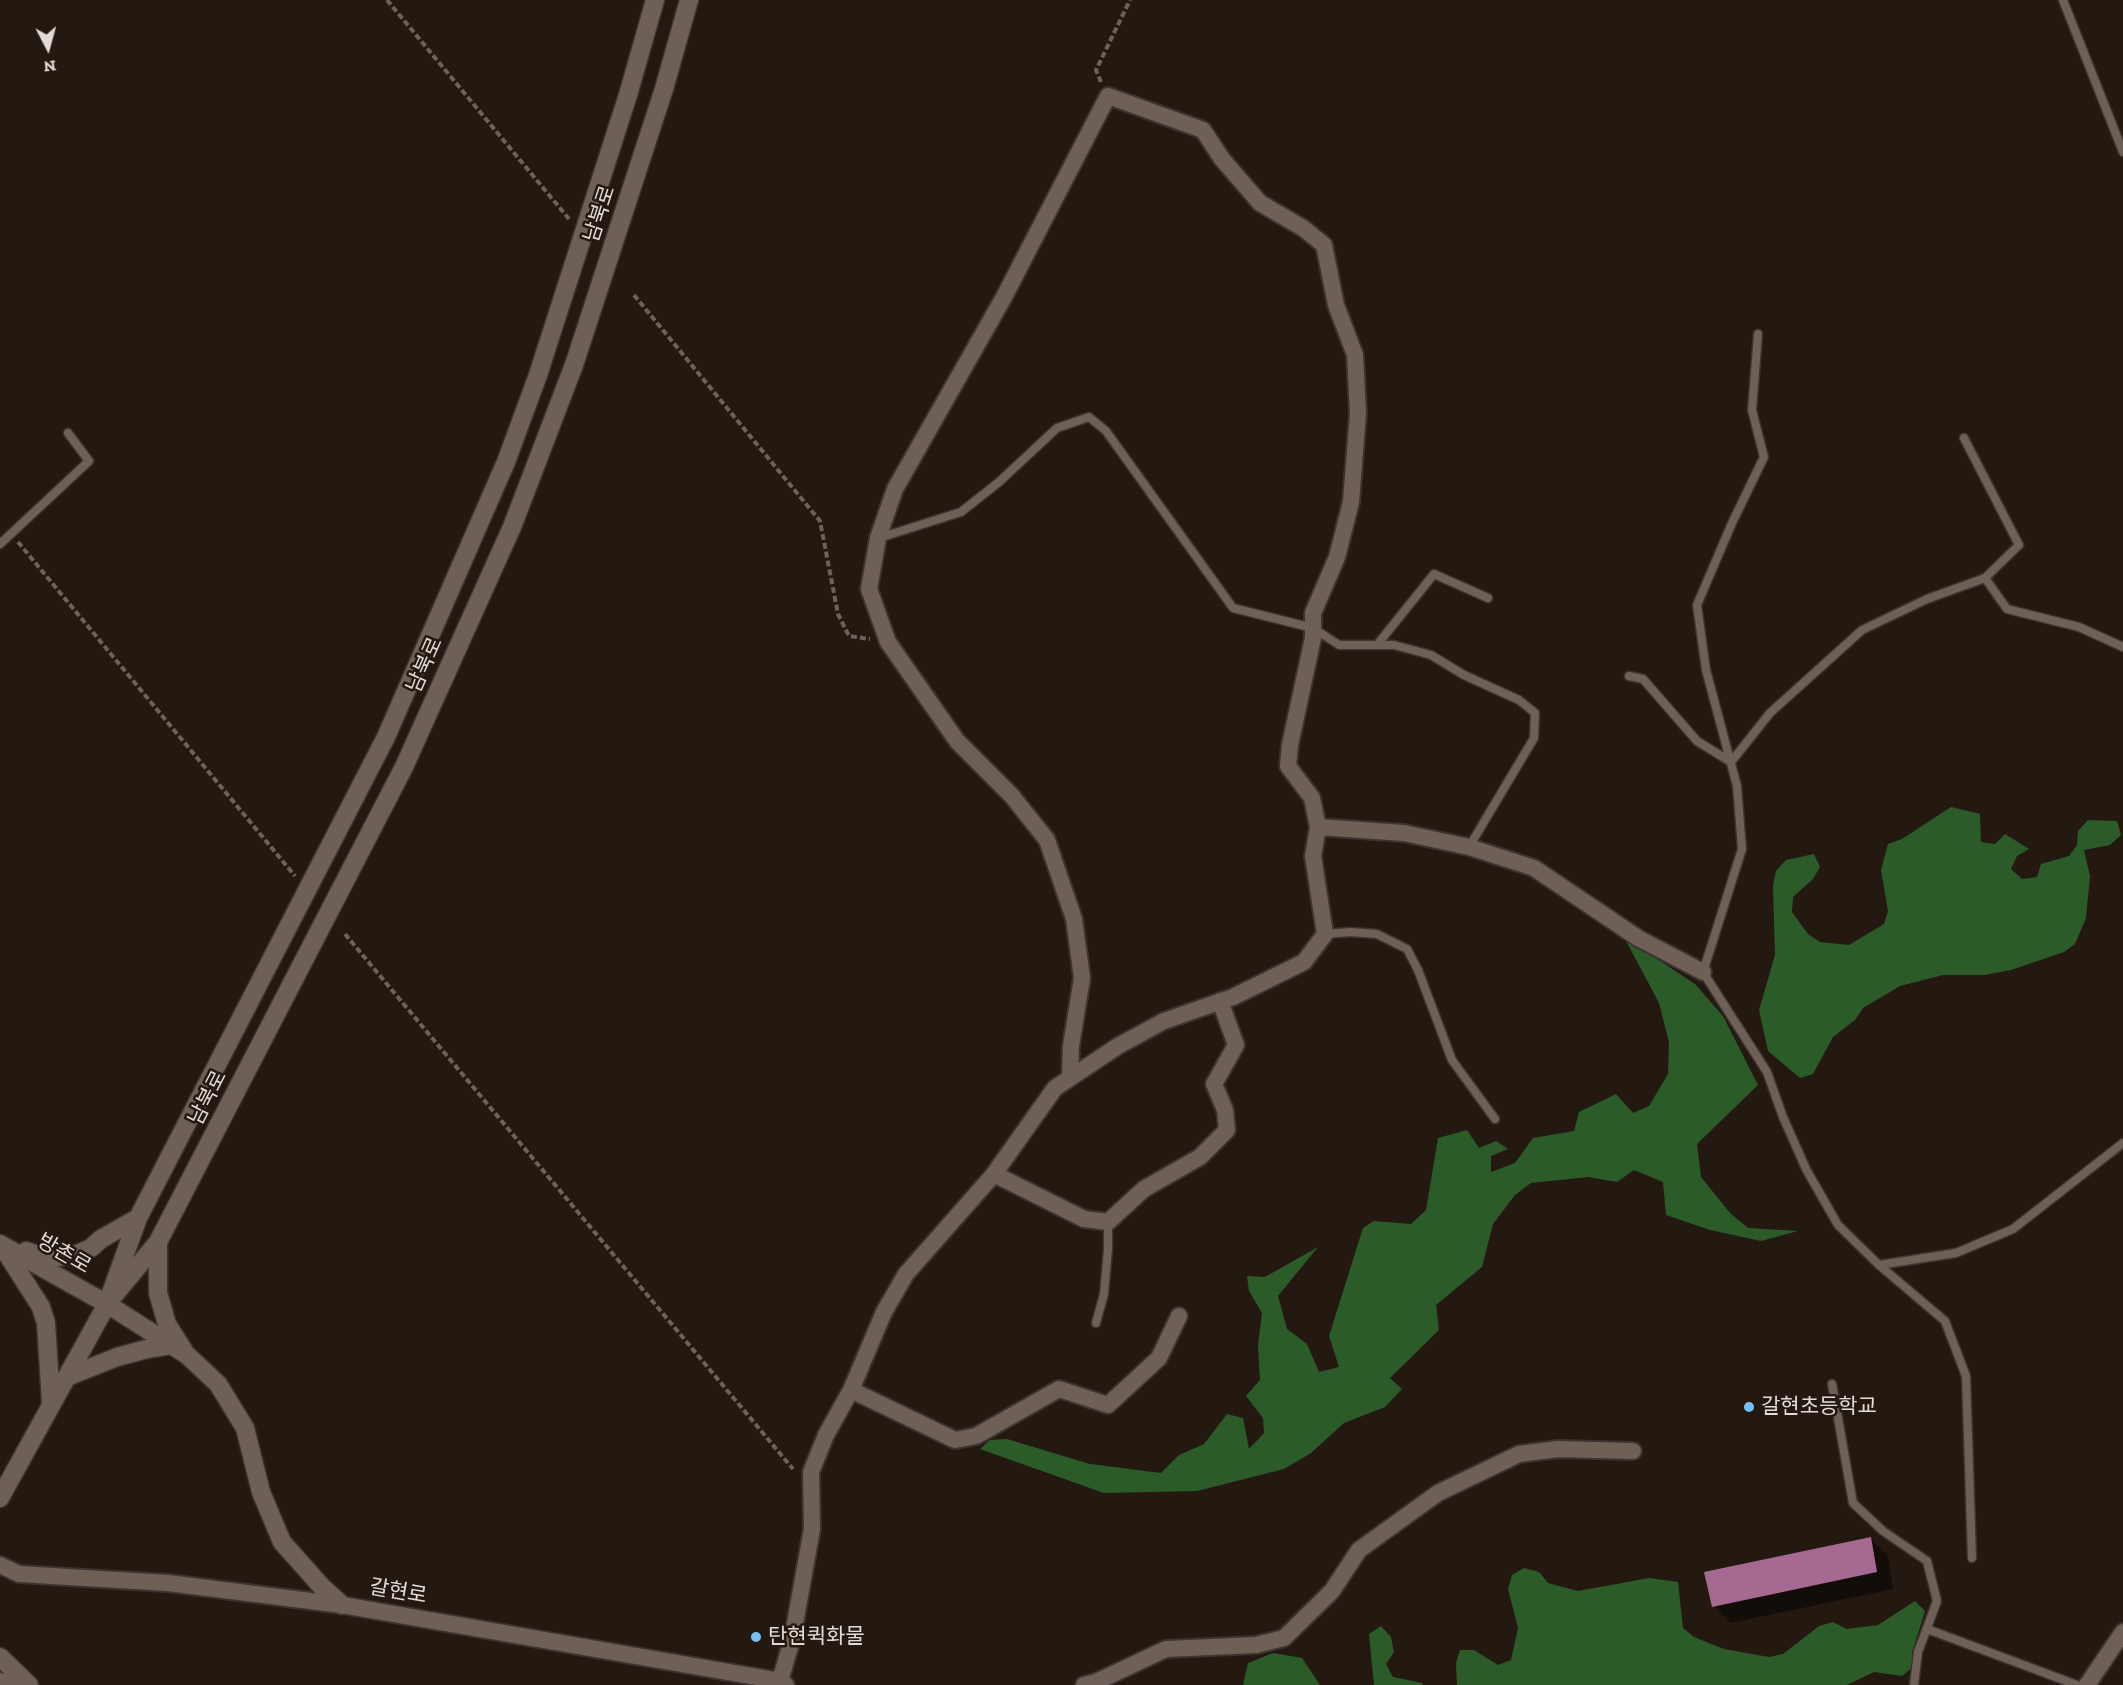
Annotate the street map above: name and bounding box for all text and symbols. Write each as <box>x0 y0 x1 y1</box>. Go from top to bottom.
north arrow <box>18 18 78 78</box>
text: N <box>43 56 57 76</box>
street label: 남북로 <box>579 183 621 245</box>
street label: 남북로 <box>402 633 448 697</box>
street label: 남북로 <box>184 1066 232 1130</box>
street label: 방촌로 <box>33 1229 95 1279</box>
place label: 갈현초등학교 <box>1761 1394 1877 1420</box>
marker: 갈현초등학교 <box>1742 1400 1756 1414</box>
street label: 갈현로 <box>367 1575 429 1609</box>
place label: 탄현퀵화물 <box>768 1624 865 1650</box>
marker: 탄현퀵화물 <box>749 1630 763 1644</box>

